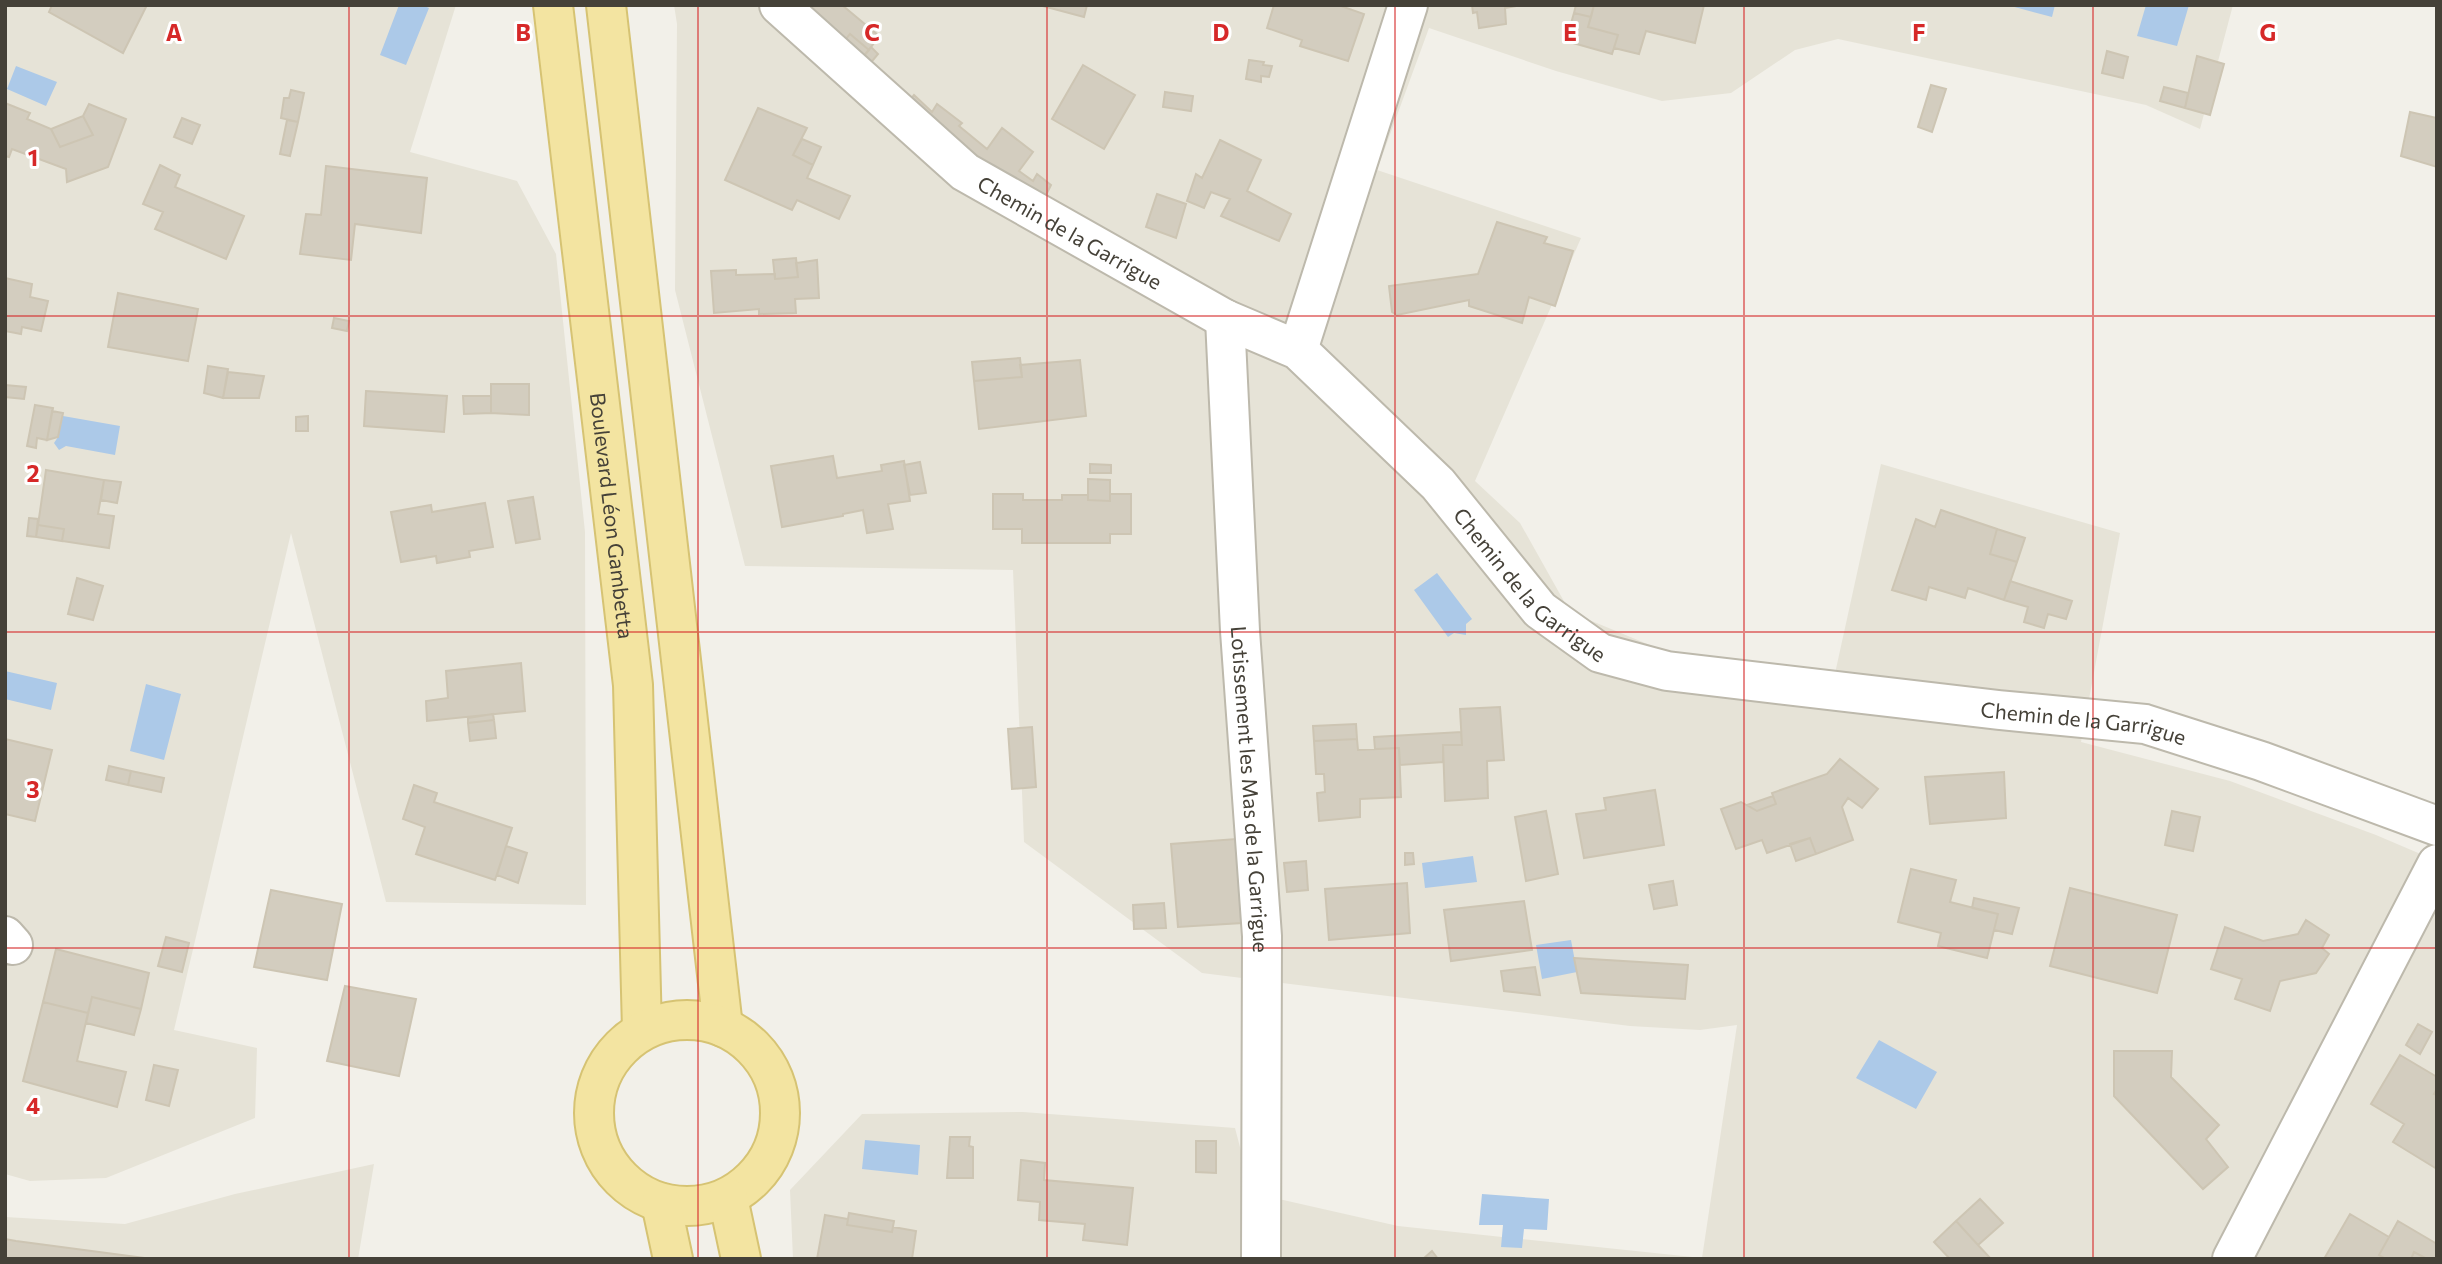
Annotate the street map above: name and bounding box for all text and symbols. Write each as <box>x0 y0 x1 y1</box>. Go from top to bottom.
text: A <box>166 18 183 46</box>
text: B <box>515 18 531 46</box>
text: C <box>864 18 880 46</box>
text: D <box>1213 18 1230 46</box>
text: E <box>1563 18 1577 46</box>
text: F <box>1912 18 1926 46</box>
text: G <box>2260 18 2276 46</box>
text: 1 <box>28 143 38 171</box>
street label: Chemin de la Garrigue <box>974 170 1167 294</box>
street label: Boulevard Léon Gambetta <box>586 391 640 640</box>
text: 2 <box>26 459 40 487</box>
street label: Chemin de la Garrigue <box>1449 502 1611 666</box>
street label: Lotissement les Mas de la Garrigue <box>1227 625 1275 953</box>
street label: Chemin de la Garrigue <box>1979 695 2190 749</box>
text: 3 <box>26 775 40 803</box>
text: 4 <box>26 1091 40 1119</box>

